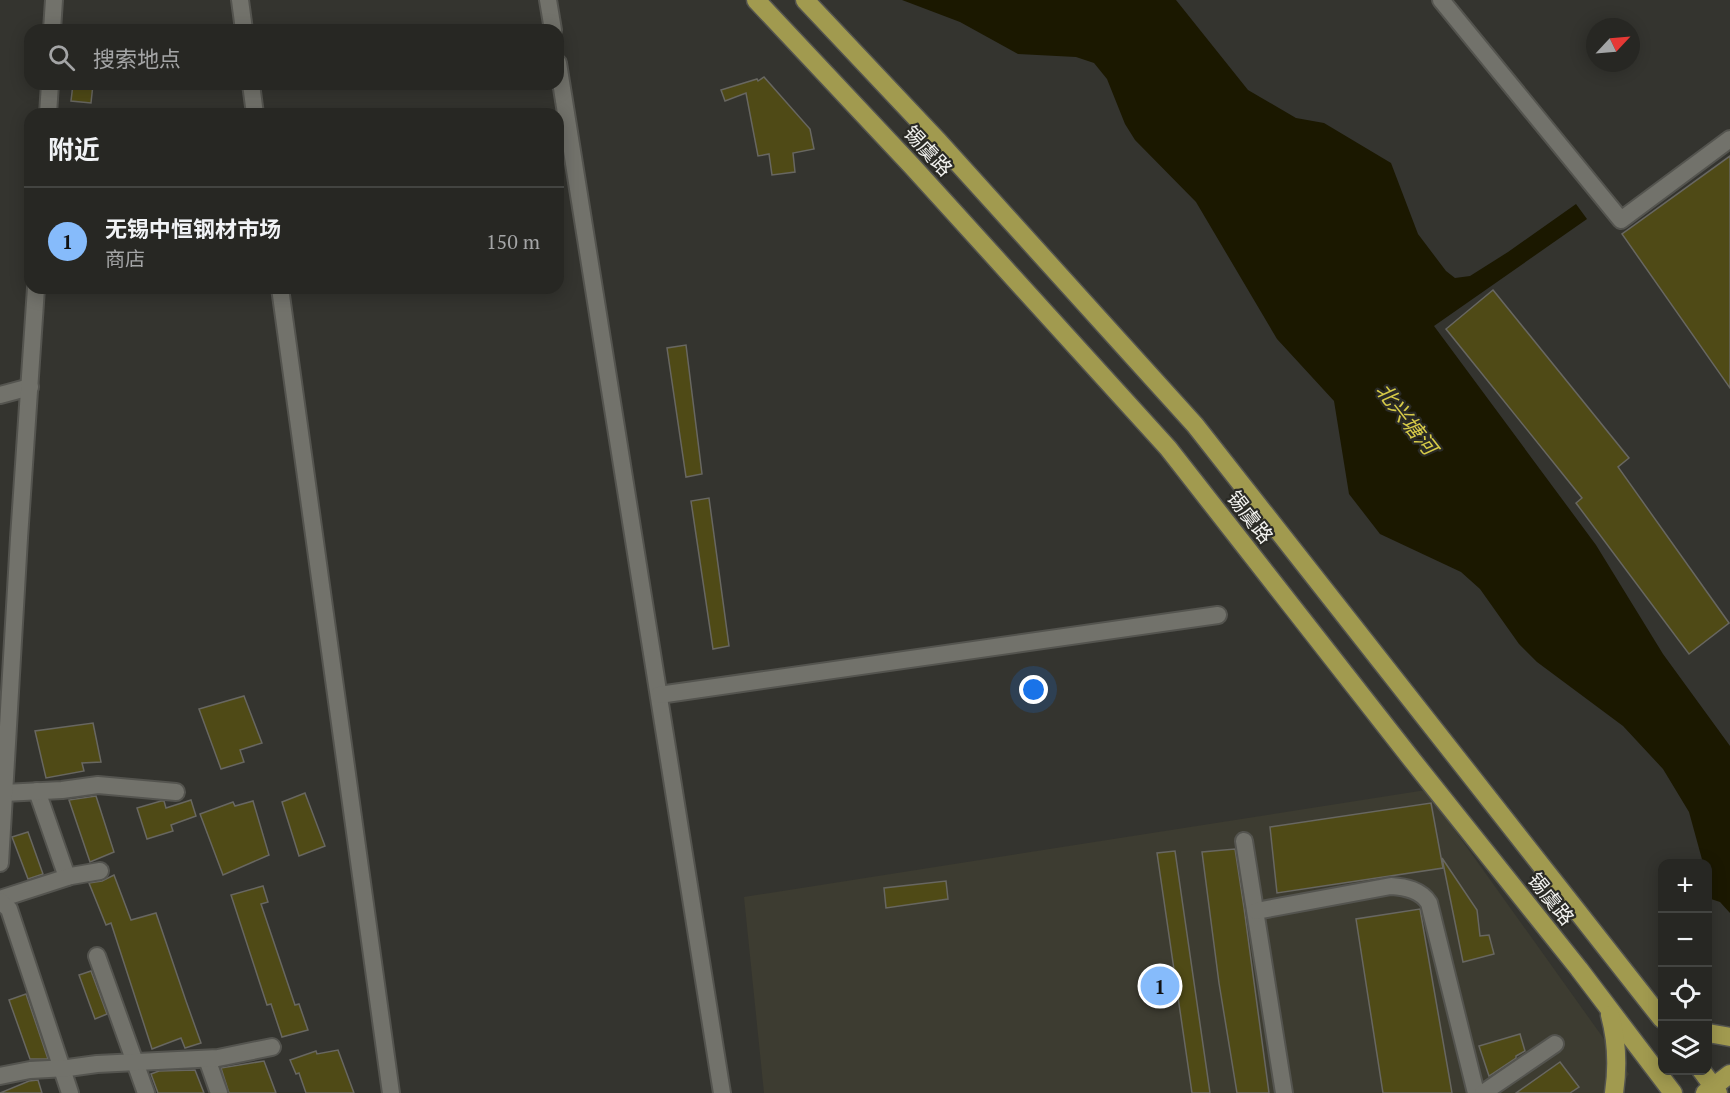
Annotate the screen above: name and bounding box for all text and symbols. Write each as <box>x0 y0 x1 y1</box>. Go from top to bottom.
north arrow <box>1586 18 1640 72</box>
search box <box>24 24 564 90</box>
icon: search <box>45 41 78 74</box>
text: 搜索地点 <box>93 44 181 73</box>
street label: 锡虞路 <box>898 120 959 182</box>
text: 附近 <box>48 132 100 166</box>
text: 无锡中恒钢材市场 <box>105 214 281 243</box>
text: 1 <box>62 228 73 255</box>
text: 150 m <box>486 228 540 255</box>
text: 商店 <box>105 245 145 272</box>
water label: 北兴塘河 <box>1370 377 1446 463</box>
street label: 锡虞路 <box>1221 485 1280 549</box>
your location <box>1019 675 1048 704</box>
map controls <box>1658 859 1712 1075</box>
button: + <box>1658 859 1712 913</box>
street label: 锡虞路 <box>1522 867 1581 930</box>
button: − <box>1658 913 1712 967</box>
pin: 1 <box>1140 964 1180 1008</box>
button: locate <box>1658 967 1712 1021</box>
button: layers <box>1658 1021 1712 1075</box>

